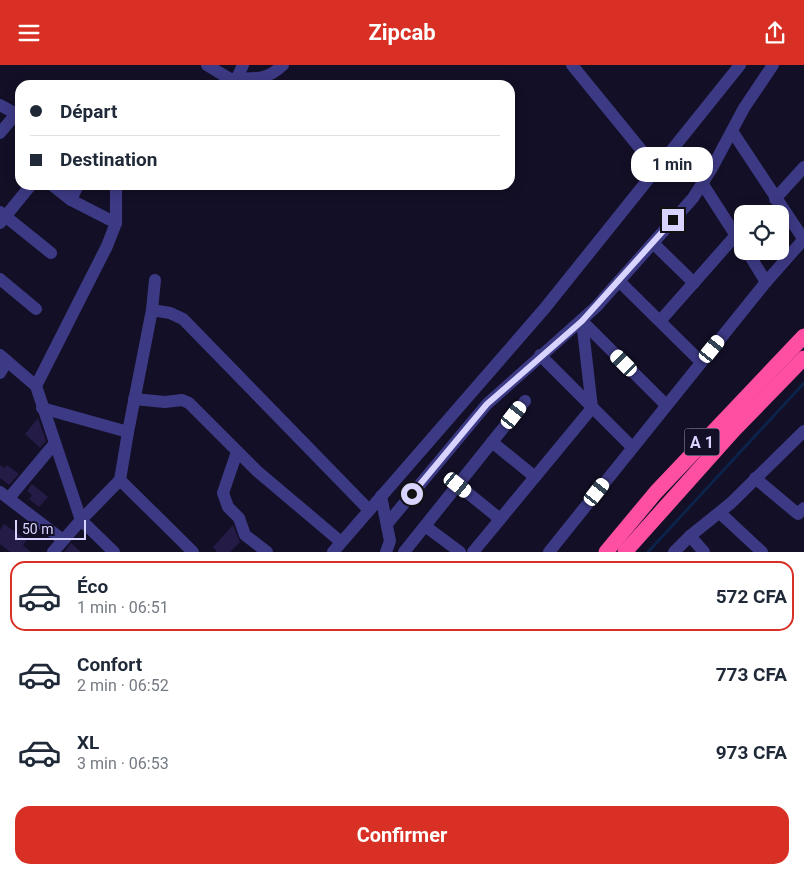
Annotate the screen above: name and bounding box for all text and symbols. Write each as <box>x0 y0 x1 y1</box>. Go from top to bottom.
icon: menu <box>15 19 43 47</box>
icon: share <box>761 19 789 47</box>
text: Zipcab <box>368 20 436 45</box>
text: Départ <box>60 100 117 123</box>
callout: 1 min <box>632 147 714 183</box>
text: Destination <box>60 148 157 171</box>
text: 1 min <box>652 155 692 174</box>
map controls <box>734 205 789 260</box>
button: locate <box>734 205 789 260</box>
route end <box>662 209 684 231</box>
car <box>696 333 727 365</box>
car <box>608 347 639 379</box>
car <box>498 399 529 431</box>
road number: A 1 <box>684 429 720 456</box>
car <box>441 470 474 500</box>
car <box>581 476 612 508</box>
route start <box>401 483 423 505</box>
scale bar <box>15 517 86 540</box>
text: 50 m <box>22 521 54 537</box>
icon: car <box>17 574 62 619</box>
text: Éco <box>77 575 108 598</box>
text: 572 CFA <box>716 585 787 608</box>
text: 1 min · 06:51 <box>77 598 169 617</box>
icon: car <box>17 652 62 697</box>
text: Confort <box>77 653 142 676</box>
text: 773 CFA <box>716 663 787 686</box>
text: 2 min · 06:52 <box>77 676 169 695</box>
icon: car <box>17 730 62 775</box>
text: XL <box>77 731 99 754</box>
text: 973 CFA <box>716 741 787 764</box>
text: 3 min · 06:53 <box>77 754 169 773</box>
button: Confirmer <box>15 806 789 864</box>

